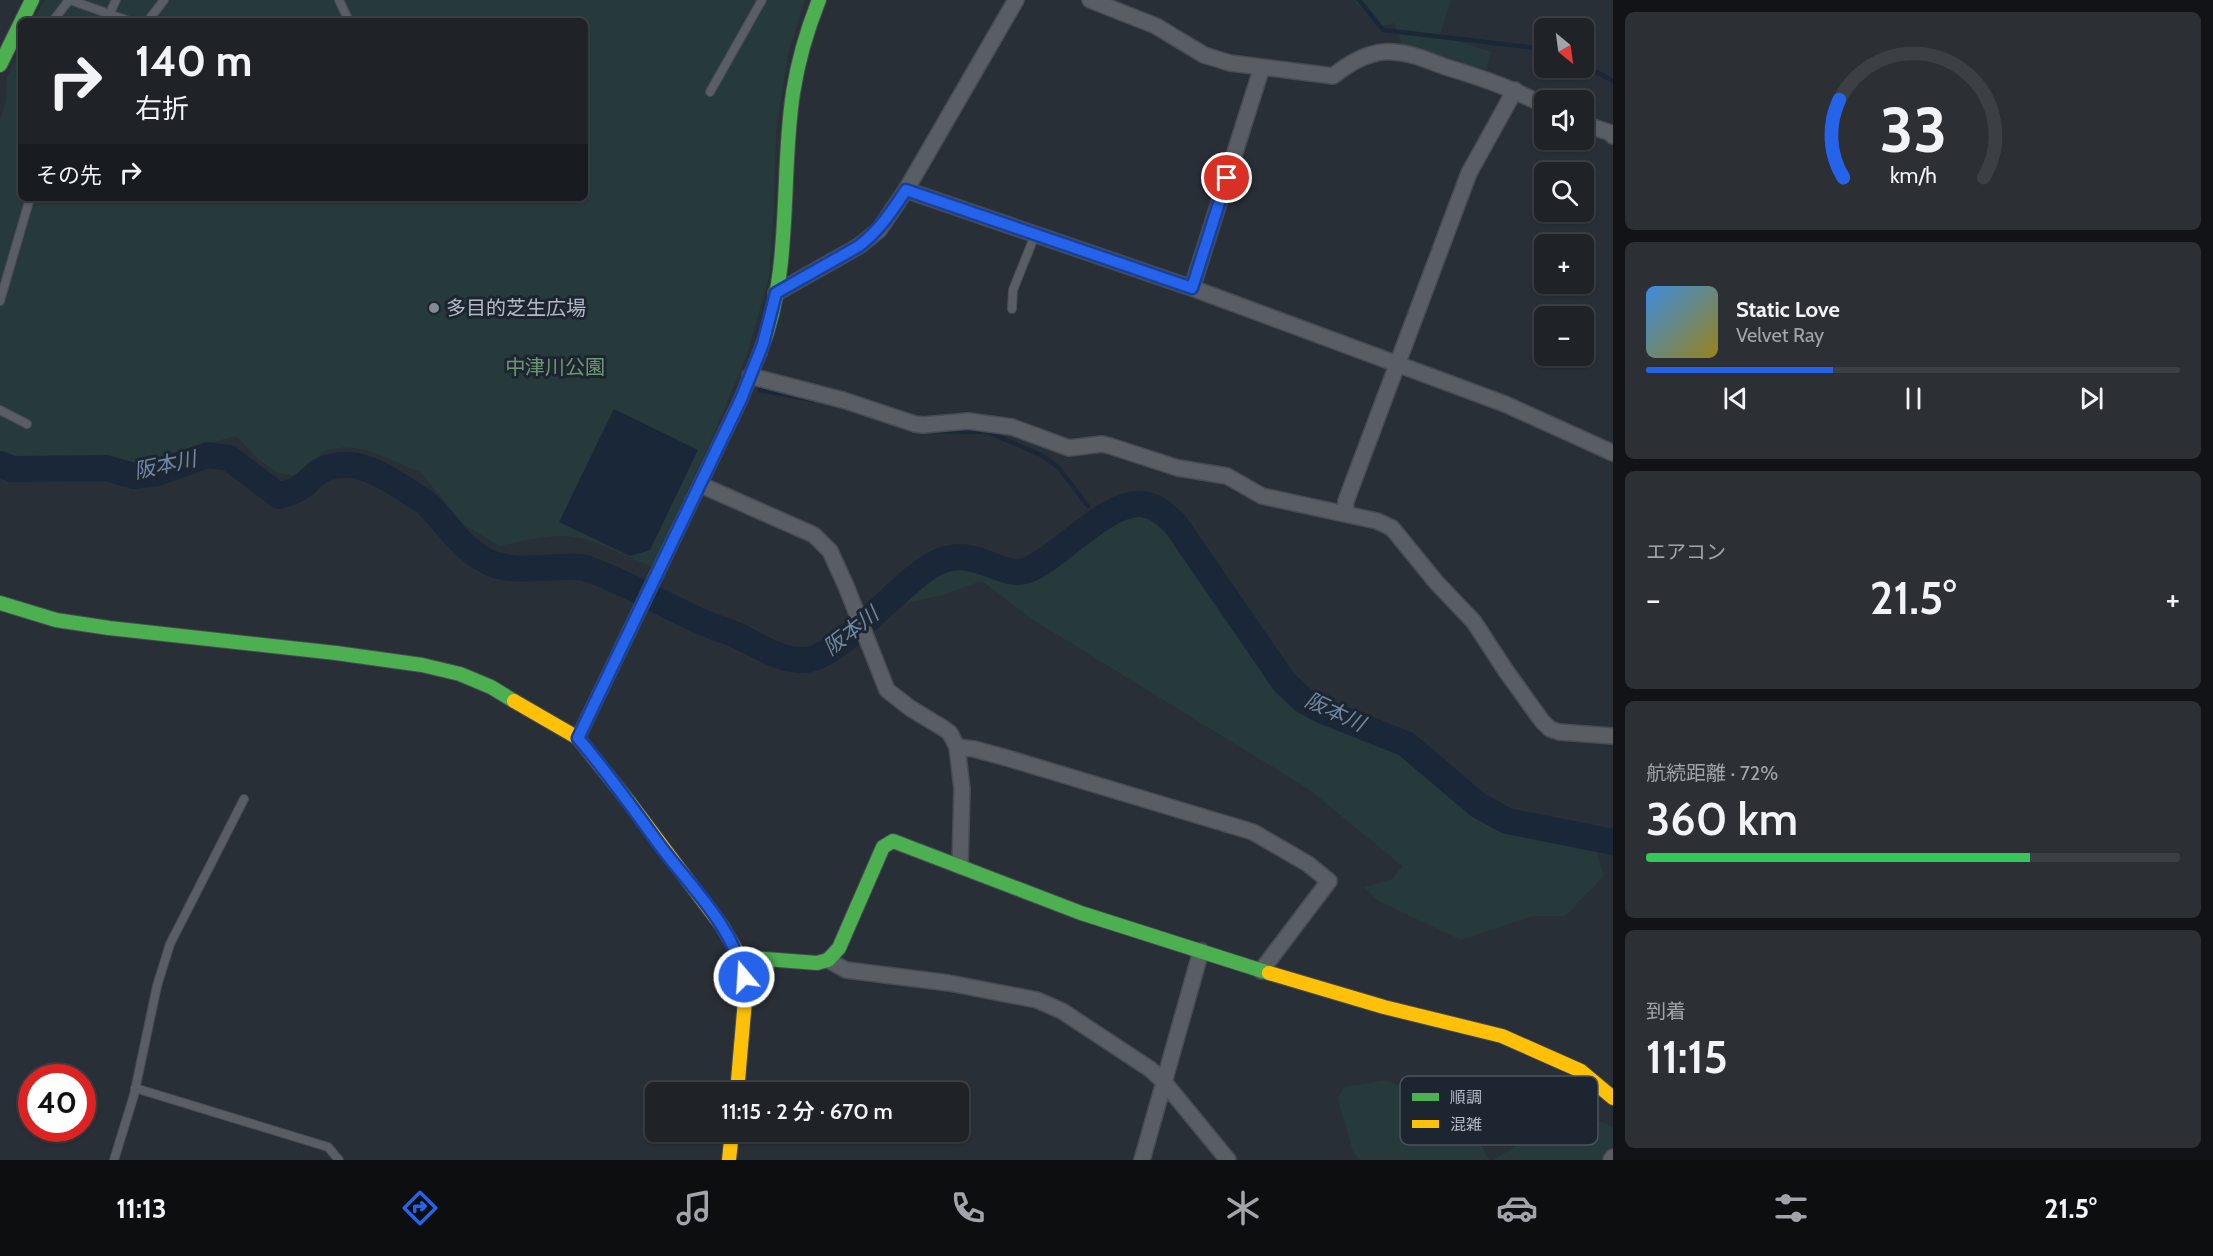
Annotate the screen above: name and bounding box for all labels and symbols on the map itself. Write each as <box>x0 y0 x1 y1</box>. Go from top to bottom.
north arrow <box>1534 18 1594 78</box>
pin <box>1201 152 1252 203</box>
place label: 多目的芝生広場 <box>446 296 586 320</box>
marker: 多目的芝生広場 <box>427 301 441 315</box>
park label: 中津川公園 <box>505 355 605 379</box>
water label: 阪本川 <box>131 445 200 483</box>
water label: 阪本川 <box>818 600 885 660</box>
water label: 阪本川 <box>1301 687 1371 737</box>
position arrow <box>712 945 776 1009</box>
speed limit sign: 40 <box>18 1064 96 1142</box>
legend <box>1400 1076 1598 1145</box>
text: 順調 <box>1450 1088 1482 1107</box>
text: 混雑 <box>1450 1115 1482 1134</box>

